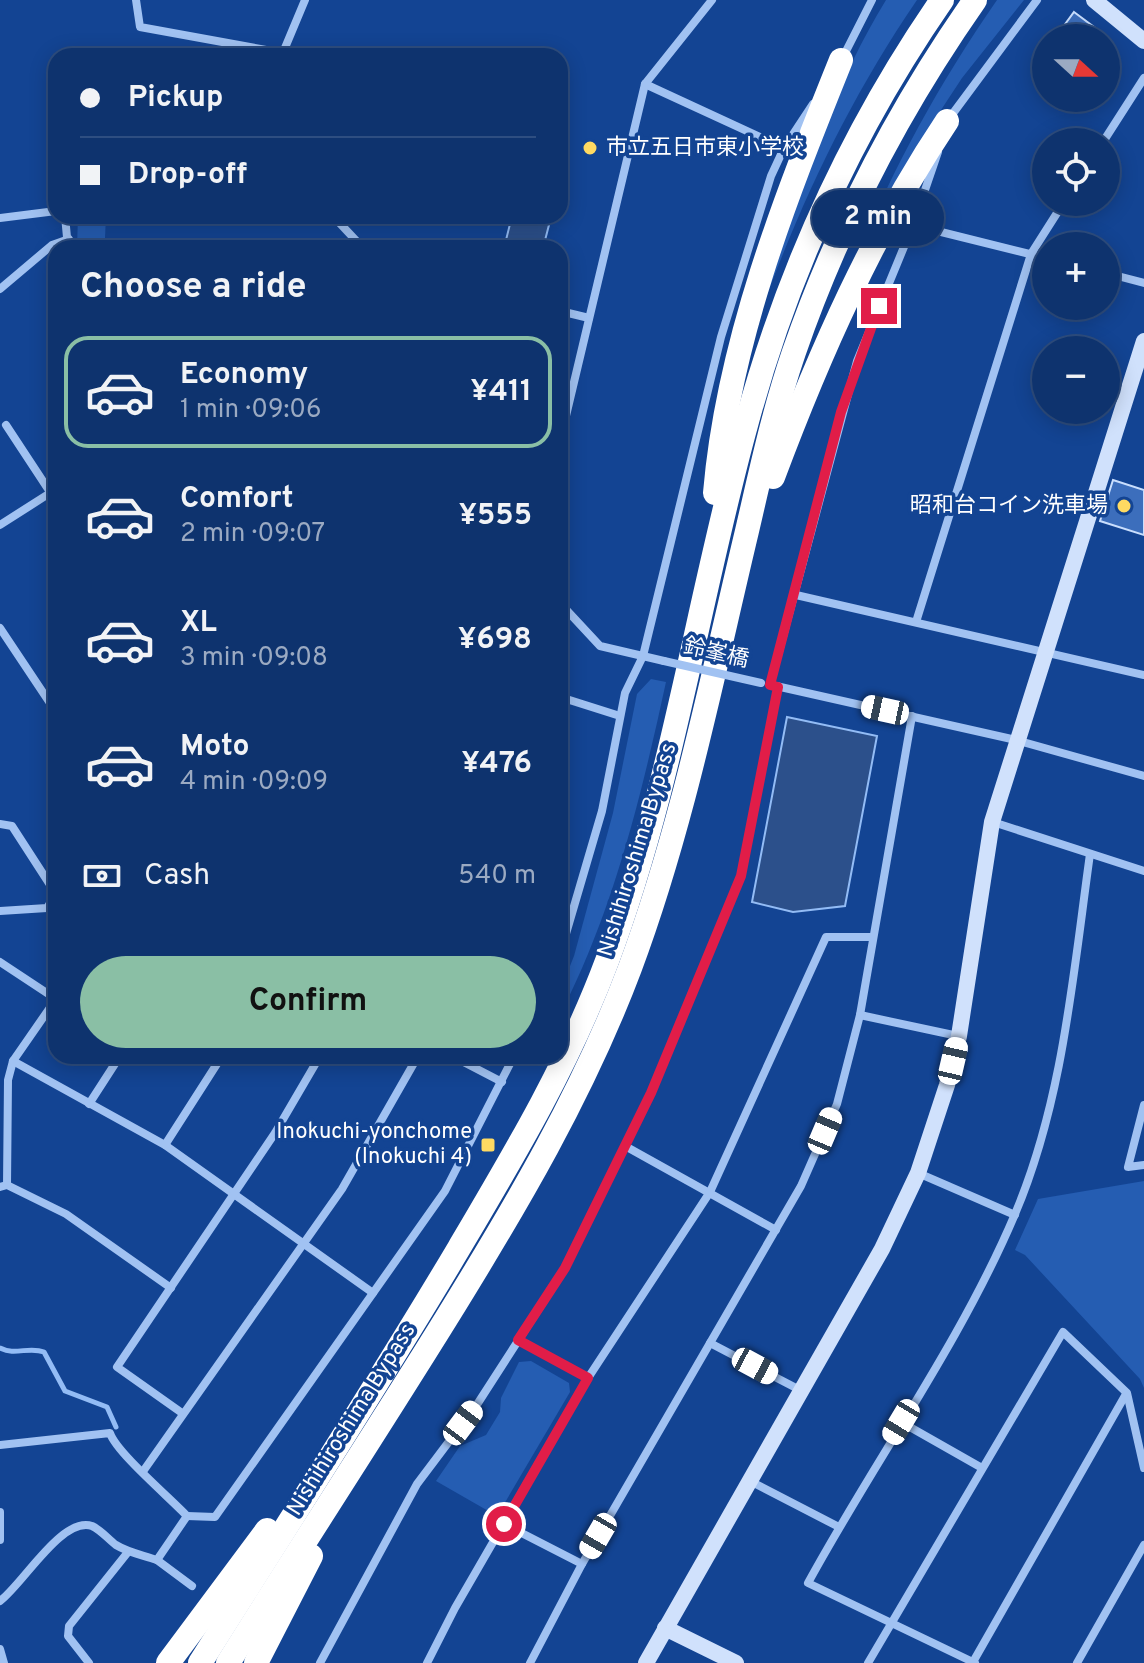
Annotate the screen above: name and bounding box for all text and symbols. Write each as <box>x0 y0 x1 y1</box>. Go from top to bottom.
north arrow <box>1032 24 1120 112</box>
map controls <box>1032 24 1120 424</box>
text: Pickup <box>128 80 223 117</box>
button: locate <box>1032 128 1120 216</box>
place label: 市立五日市東小学校 <box>606 135 804 162</box>
marker: 市立五日市東小学校 <box>581 139 599 157</box>
text: Drop-off <box>128 157 247 194</box>
callout: 2 min <box>813 190 945 246</box>
text: 2 min <box>844 201 912 234</box>
button: + <box>1032 232 1120 320</box>
text: Choose a ride <box>80 265 306 311</box>
route end <box>861 288 897 324</box>
button: − <box>1032 336 1120 424</box>
icon: car <box>84 356 156 428</box>
text: Economy <box>180 357 308 394</box>
text: ¥411 <box>471 374 532 411</box>
text: 1 min · 09:06 <box>180 394 322 427</box>
icon: car <box>84 480 156 552</box>
text: Comfort <box>180 481 293 518</box>
place label: 昭和台コイン洗車場 <box>910 493 1108 520</box>
marker: 昭和台コイン洗車場 <box>1115 497 1133 515</box>
text: ¥555 <box>459 498 532 535</box>
text: 2 min · 09:07 <box>180 518 325 551</box>
icon: car <box>84 604 156 676</box>
text: XL <box>180 605 217 642</box>
text: ¥698 <box>458 622 532 659</box>
street label: 鈴峯橋 <box>681 633 751 675</box>
text: 3 min · 09:08 <box>180 642 328 675</box>
car <box>859 693 911 727</box>
icon: car <box>84 728 156 800</box>
text: Moto <box>180 729 250 766</box>
street label: Nishihiroshima Bypass <box>593 740 683 960</box>
text: ¥476 <box>461 746 532 783</box>
text: 4 min · 09:09 <box>180 766 328 799</box>
icon: cash <box>80 854 124 898</box>
text: Cash <box>144 858 210 895</box>
text: 540 m <box>458 860 536 893</box>
button: Confirm <box>80 956 536 1048</box>
car <box>936 1035 970 1087</box>
car <box>805 1104 845 1158</box>
place label: Inokuchi-yonchome (Inokuchi 4) <box>276 1119 472 1171</box>
marker: Inokuchi-yonchome (Inokuchi 4) <box>479 1136 497 1154</box>
street label: Nishihiroshima Bypass <box>282 1319 422 1521</box>
car <box>728 1344 782 1388</box>
car <box>878 1395 924 1449</box>
car <box>439 1397 487 1449</box>
route start <box>486 1506 522 1542</box>
car <box>576 1509 620 1563</box>

